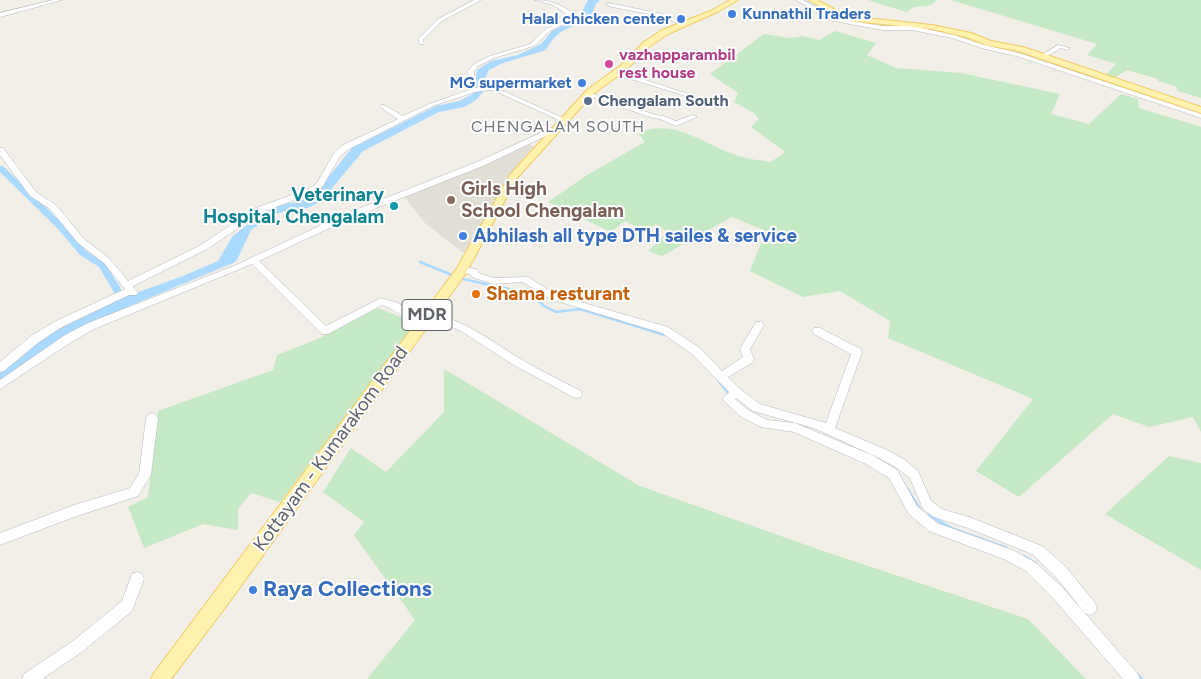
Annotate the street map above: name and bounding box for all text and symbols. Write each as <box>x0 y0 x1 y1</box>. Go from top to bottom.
place label: Kunnathil Traders <box>742 4 871 24</box>
marker: Kunnathil Traders <box>726 8 738 20</box>
place label: Halal chicken center <box>522 9 671 29</box>
marker: Halal chicken center <box>675 13 687 25</box>
place label: vazhapparambil rest house <box>619 45 735 83</box>
marker: vazhapparambil rest house <box>603 58 615 70</box>
place label: MG supermarket <box>449 73 572 93</box>
marker: MG supermarket <box>576 77 588 89</box>
place label: Chengalam South <box>598 91 729 111</box>
marker: Chengalam South <box>582 95 594 107</box>
district label: CHENGALAM SOUTH <box>469 117 647 137</box>
place label: Girls High School Chengalam <box>461 178 624 222</box>
place label: Veterinary Hospital, Chengalam <box>203 184 384 228</box>
marker: Girls High School Chengalam <box>445 194 457 206</box>
marker: Veterinary Hospital, Chengalam <box>388 200 400 212</box>
place label: Abhilash all type DTH sailes & service <box>473 225 797 247</box>
marker: Abhilash all type DTH sailes & service <box>457 230 469 242</box>
place label: Shama resturant <box>486 283 630 305</box>
marker: Shama resturant <box>470 288 482 300</box>
road number: MDR <box>402 300 452 330</box>
street label: Kottayam - Kumarakom Road <box>249 342 413 556</box>
place label: Raya Collections <box>263 577 432 603</box>
marker: Raya Collections <box>247 584 259 596</box>

